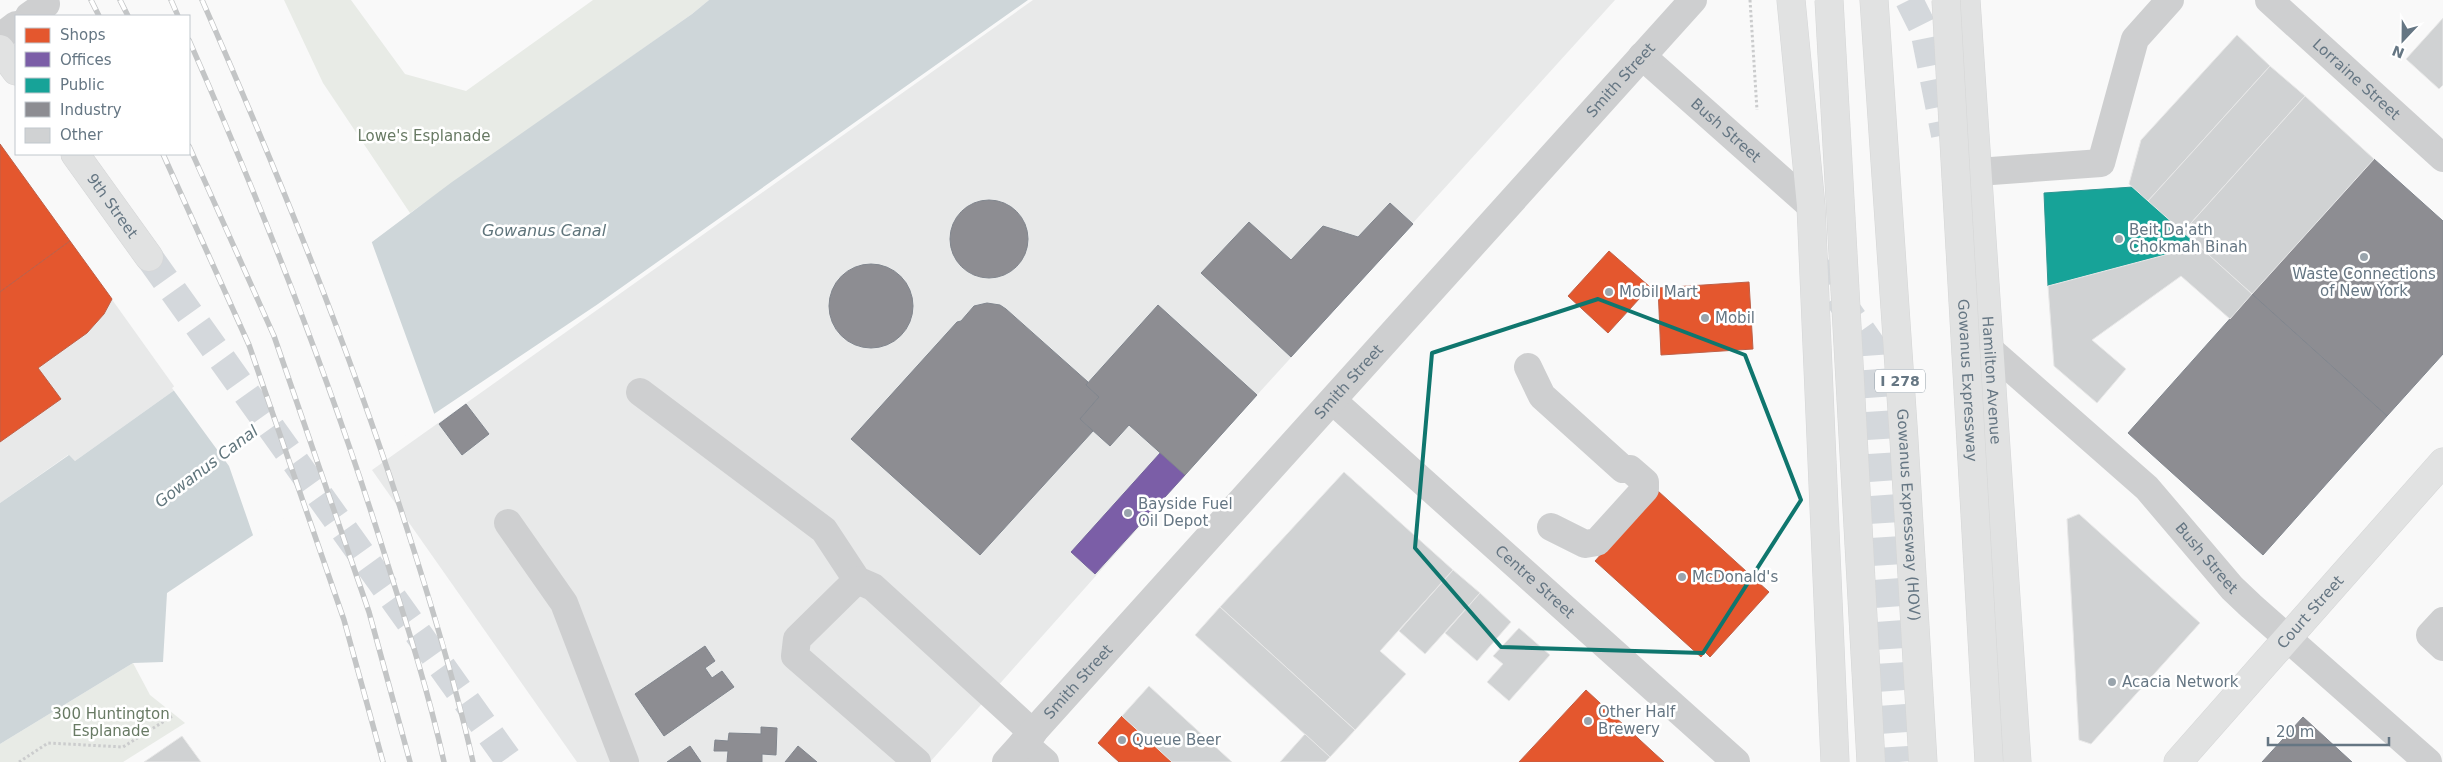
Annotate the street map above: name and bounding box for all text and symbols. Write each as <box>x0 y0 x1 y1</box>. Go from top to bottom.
legend <box>15 15 190 155</box>
north arrow <box>2378 15 2428 65</box>
text: Shops <box>60 26 106 44</box>
street label: Lorraine Street <box>2309 35 2404 124</box>
street label: Smith Street <box>1582 39 1659 121</box>
text: N <box>2390 42 2407 62</box>
text: Offices <box>60 51 112 69</box>
text: Public <box>60 76 104 94</box>
street label: Bush Street <box>1687 95 1765 166</box>
text: Industry <box>60 101 122 119</box>
text: Other <box>60 126 103 144</box>
park label: Lowe's Esplanade <box>357 127 491 145</box>
street label: 9th Street <box>83 170 142 242</box>
water label: Gowanus Canal <box>482 221 607 240</box>
place label: Beit Da'ath Chokmah Binah <box>2129 221 2248 256</box>
marker: Beit Da'ath Chokmah Binah <box>2113 233 2125 245</box>
marker: Waste Connections of New York <box>2358 251 2370 263</box>
place label: Waste Connections of New York <box>2292 265 2436 300</box>
place label: Mobil Mart <box>1619 283 1698 301</box>
marker: Mobil Mart <box>1603 286 1615 298</box>
street label: Gowanus Expressway <box>1954 299 1981 462</box>
place label: Mobil <box>1715 309 1755 327</box>
marker: Mobil <box>1699 312 1711 324</box>
street label: Hamilton Avenue <box>1978 315 2005 445</box>
street label: Smith Street <box>1311 341 1387 423</box>
road number: I 278 <box>1875 370 1925 392</box>
street label: Gowanus Expressway (HOV) <box>1893 408 1924 621</box>
water label: Gowanus Canal <box>151 421 262 511</box>
place label: Bayside Fuel Oil Depot <box>1138 495 1233 530</box>
marker: Bayside Fuel Oil Depot <box>1122 507 1134 519</box>
street label: Bush Street <box>2171 519 2242 598</box>
street label: Centre Street <box>1491 542 1578 622</box>
place label: McDonald's <box>1692 568 1778 586</box>
marker: McDonald's <box>1676 571 1688 583</box>
street label: Court Street <box>2273 572 2348 652</box>
street label: Smith Street <box>1040 641 1117 723</box>
place label: Acacia Network <box>2122 673 2239 691</box>
marker: Acacia Network <box>2106 676 2118 688</box>
place label: Other Half Brewery <box>1598 703 1676 738</box>
park label: 300 Huntington Esplanade <box>52 705 170 740</box>
scale bar <box>2268 714 2389 746</box>
marker: Other Half Brewery <box>1582 715 1594 727</box>
text: 20 m <box>2276 723 2314 741</box>
place label: Queue Beer <box>1132 731 1222 749</box>
marker: Queue Beer <box>1116 734 1128 746</box>

